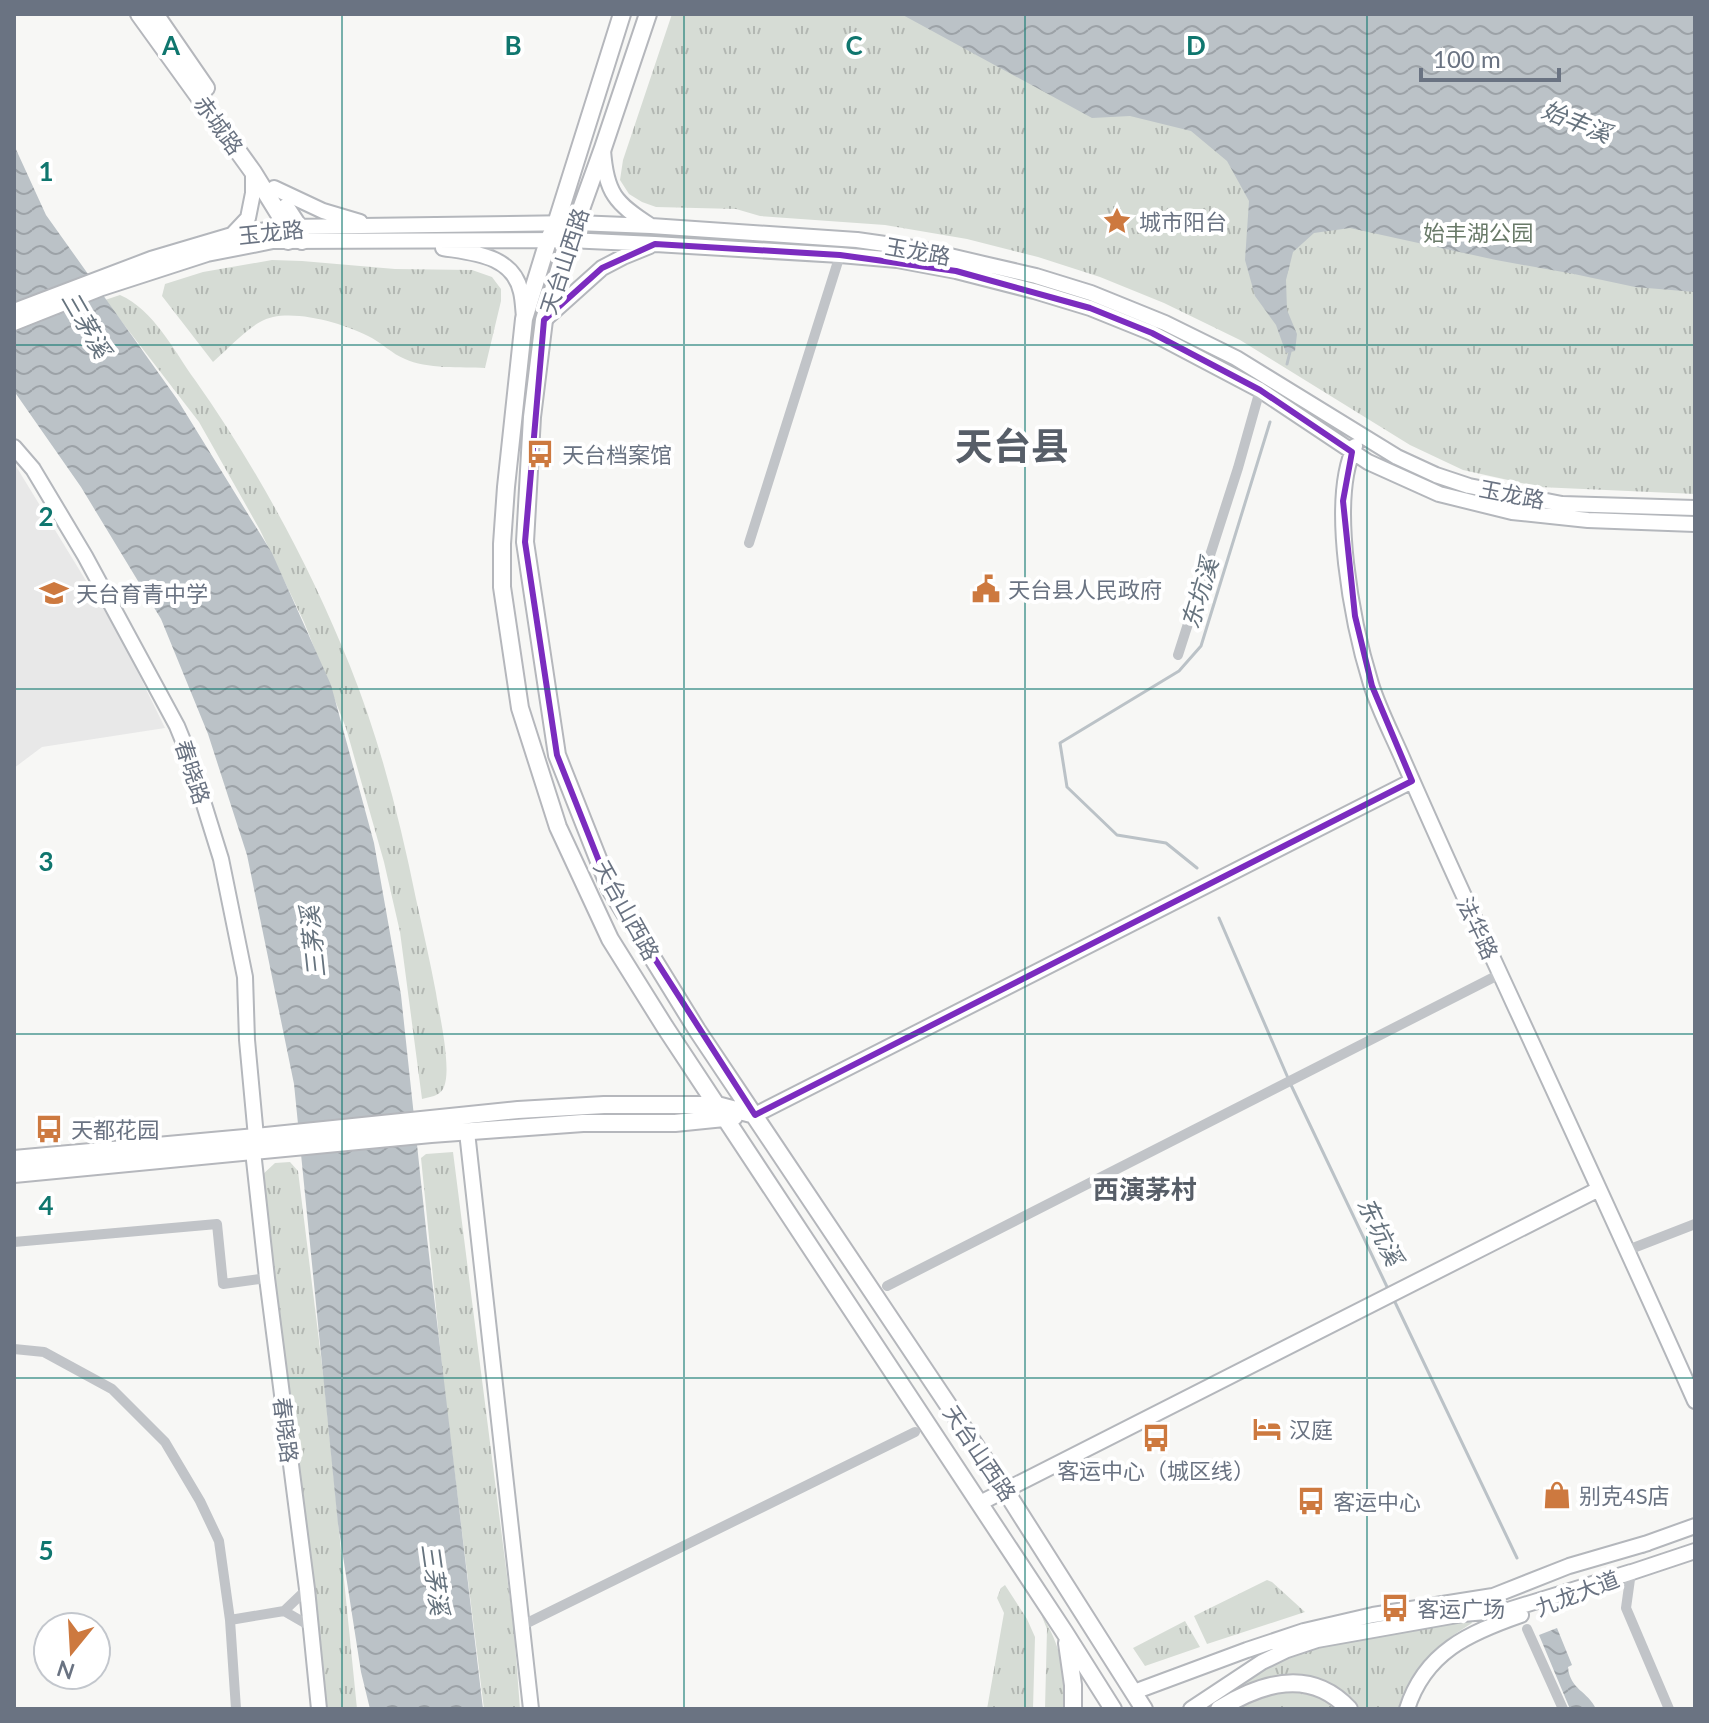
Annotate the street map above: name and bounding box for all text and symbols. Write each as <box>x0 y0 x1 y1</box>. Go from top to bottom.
text: A <box>161 29 181 61</box>
text: B <box>504 29 522 61</box>
text: C <box>845 29 863 61</box>
text: D <box>1186 29 1206 61</box>
scale bar <box>1421 32 1559 82</box>
text: 100 m <box>1433 44 1501 73</box>
street label: 赤城路 <box>189 90 249 160</box>
water label: 始丰溪 <box>1538 94 1619 149</box>
text: 1 <box>38 155 54 187</box>
street label: 天台山西路 <box>534 205 594 317</box>
place icon: 城市阳台 <box>1102 206 1132 236</box>
place label: 城市阳台 <box>1139 208 1227 235</box>
street label: 玉龙路 <box>237 215 305 249</box>
park label: 始丰湖公园 <box>1423 219 1533 246</box>
street label: 玉龙路 <box>883 232 953 270</box>
water label: 三茅溪 <box>56 286 119 365</box>
district label: 天台县 <box>955 422 1069 468</box>
bus stop icon: 天台档案馆 <box>525 439 555 469</box>
place label: 天台档案馆 <box>562 441 672 468</box>
street label: 玉龙路 <box>1477 474 1547 514</box>
text: 2 <box>38 500 54 532</box>
water label: 东坑溪 <box>1175 551 1224 632</box>
public building icon: 天台县人民政府 <box>971 574 1001 604</box>
place label: 天台县人民政府 <box>1008 576 1162 603</box>
school or university icon: 天台育青中学 <box>39 578 69 608</box>
place label: 天台育青中学 <box>76 580 208 607</box>
street label: 春晓路 <box>170 736 216 808</box>
text: 3 <box>38 845 54 877</box>
street label: 天台山西路 <box>589 855 665 965</box>
street label: 法华路 <box>1452 892 1504 964</box>
water label: 三茅溪 <box>294 902 330 979</box>
bus stop icon: 天都花园 <box>34 1114 64 1144</box>
place label: 天都花园 <box>71 1116 159 1143</box>
district label: 西演茅村 <box>1093 1173 1197 1205</box>
text: 4 <box>38 1189 54 1221</box>
water label: 东坑溪 <box>1352 1192 1411 1272</box>
street label: 春晓路 <box>269 1396 303 1464</box>
street label: 天台山西路 <box>938 1400 1022 1506</box>
hotel icon: 汉庭 <box>1252 1414 1282 1444</box>
place label: 汉庭 <box>1289 1416 1333 1443</box>
bus stop icon: 客运中心（城区线） <box>1141 1423 1171 1453</box>
place label: 客运中心（城区线） <box>1057 1457 1255 1484</box>
shop icon: 别克4S店 <box>1542 1480 1572 1510</box>
place label: 别克4S店 <box>1579 1482 1670 1509</box>
bus stop icon: 客运中心 <box>1296 1486 1326 1516</box>
place label: 客运中心 <box>1333 1488 1421 1515</box>
text: 5 <box>38 1534 54 1566</box>
water label: 三茅溪 <box>417 1541 456 1620</box>
street label: 九龙大道 <box>1531 1565 1623 1621</box>
bus stop icon: 客运广场 <box>1380 1593 1410 1623</box>
place label: 客运广场 <box>1417 1595 1505 1622</box>
north arrow <box>32 1611 112 1691</box>
text: N <box>53 1655 78 1686</box>

